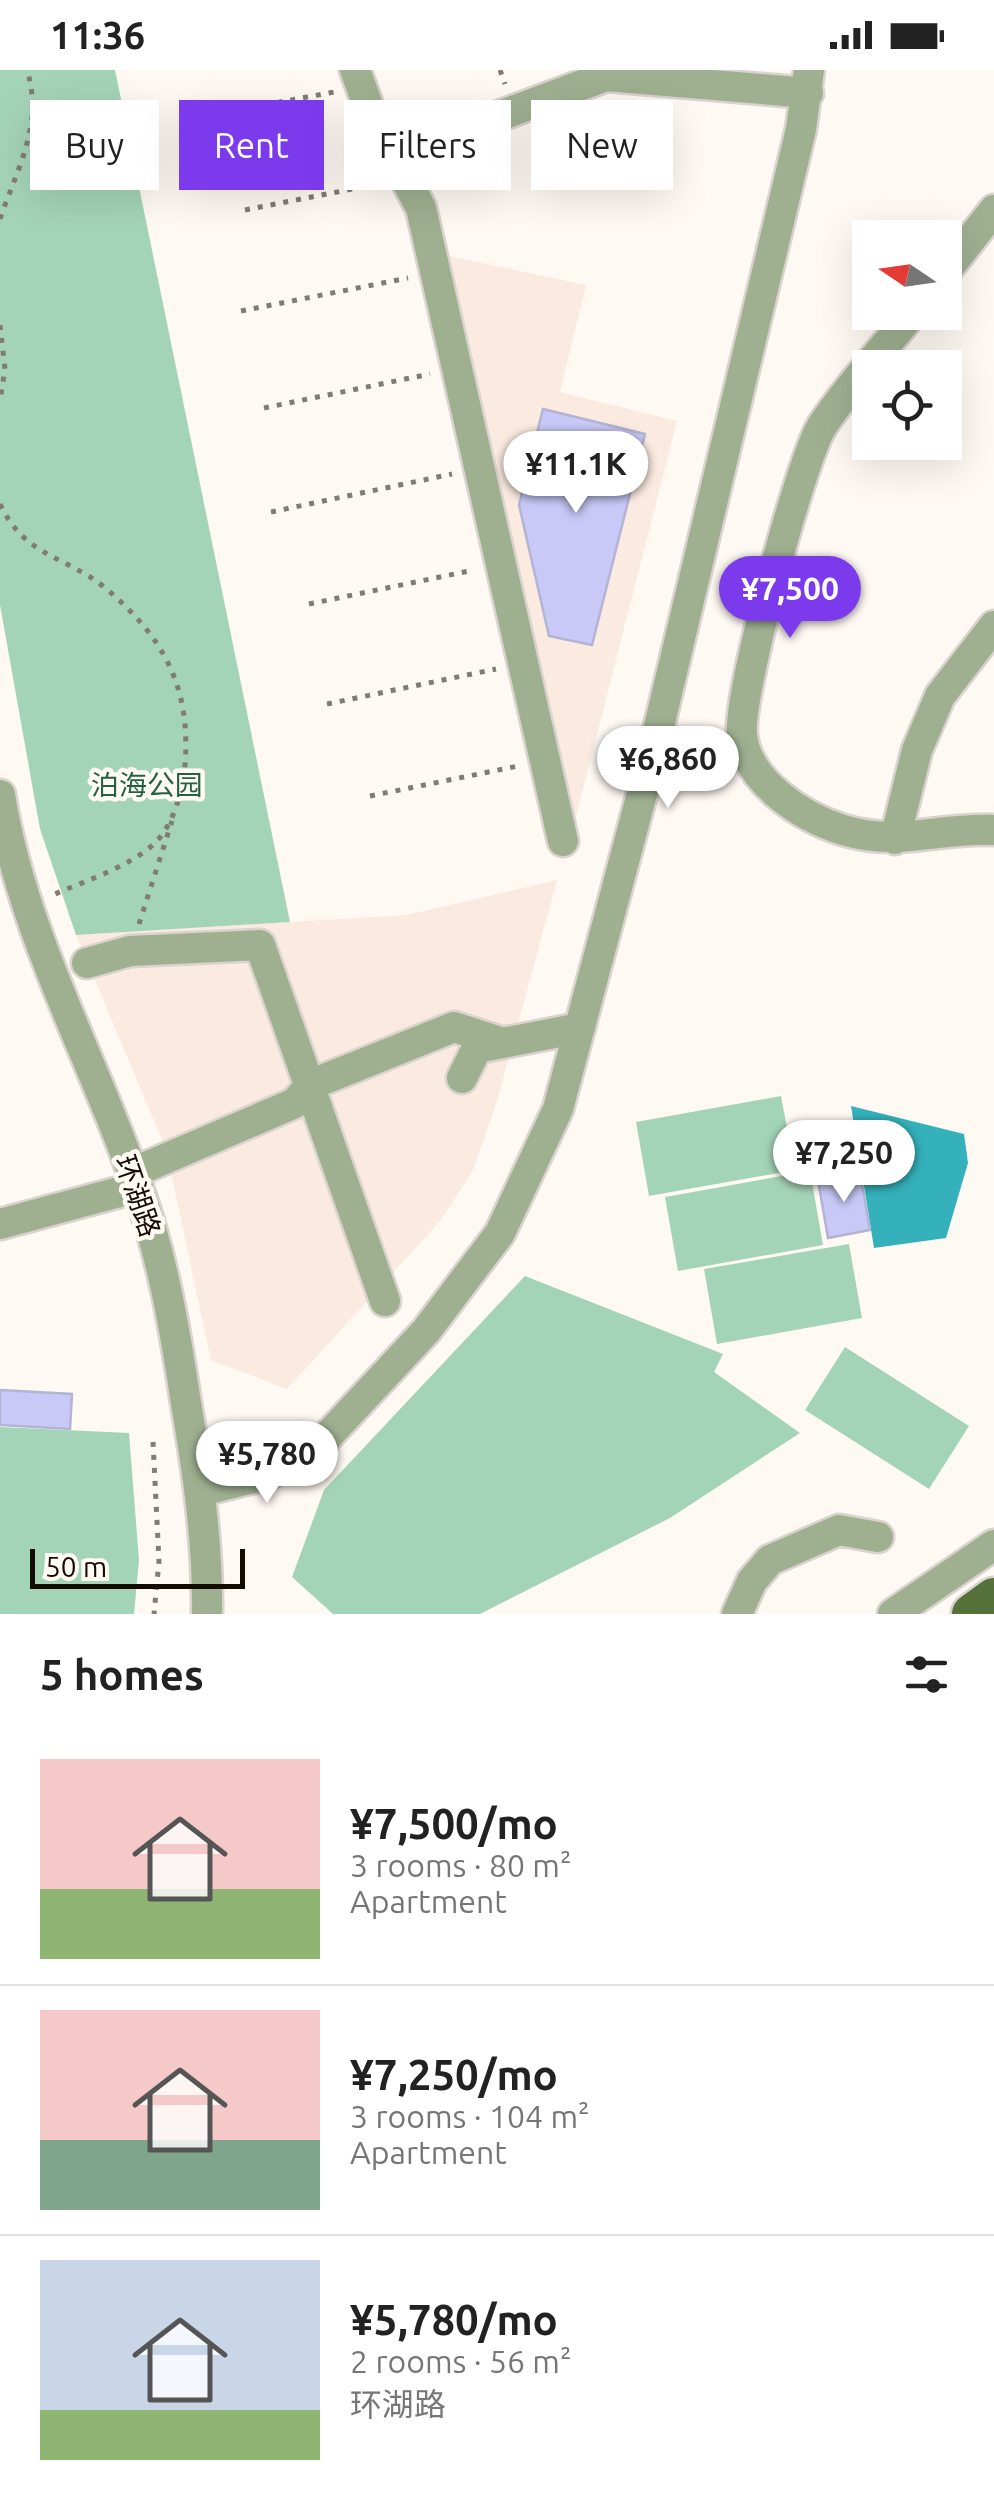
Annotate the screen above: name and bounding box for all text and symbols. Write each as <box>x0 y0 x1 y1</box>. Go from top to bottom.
text: 11:36 <box>50 14 145 56</box>
chip: Buy <box>30 100 159 190</box>
chip: Rent <box>179 100 324 190</box>
chip: Filters <box>344 100 511 190</box>
chip: New <box>531 100 673 190</box>
north arrow <box>852 220 962 330</box>
map controls <box>852 220 962 460</box>
button: locate <box>852 350 962 460</box>
pin: ¥11.1K <box>495 431 657 516</box>
text: ¥11.1K <box>525 445 627 481</box>
pin: ¥7,500 <box>709 556 871 641</box>
text: ¥7,500 <box>741 570 839 606</box>
pin: ¥6,860 <box>587 726 749 811</box>
text: ¥6,860 <box>619 740 717 776</box>
park label: 泊海公园 <box>91 769 203 800</box>
pin: ¥7,250 <box>763 1120 925 1205</box>
text: ¥7,250 <box>795 1134 893 1170</box>
street label: 环湖路 <box>110 1151 167 1241</box>
pin: ¥5,780 <box>186 1421 348 1506</box>
text: ¥5,780 <box>218 1435 316 1471</box>
scale bar <box>30 1544 245 1588</box>
text: 50 m <box>45 1551 107 1582</box>
icon: filters <box>899 1647 954 1702</box>
text: 5 homes <box>40 1651 204 1698</box>
icon: home <box>120 1799 240 1919</box>
text: ¥7,500/mo <box>350 1800 558 1847</box>
text: 3 rooms · 80 m² <box>350 1847 571 1883</box>
text: Apartment <box>350 1883 507 1919</box>
icon: home <box>120 2050 240 2170</box>
text: ¥7,250/mo <box>350 2051 558 2098</box>
text: 3 rooms · 104 m² <box>350 2098 590 2134</box>
text: Apartment <box>350 2134 507 2170</box>
text: ¥5,780/mo <box>350 2296 558 2343</box>
icon: home <box>120 2300 240 2420</box>
text: 2 rooms · 56 m² <box>350 2343 571 2379</box>
text: 环湖路 <box>350 2386 446 2422</box>

